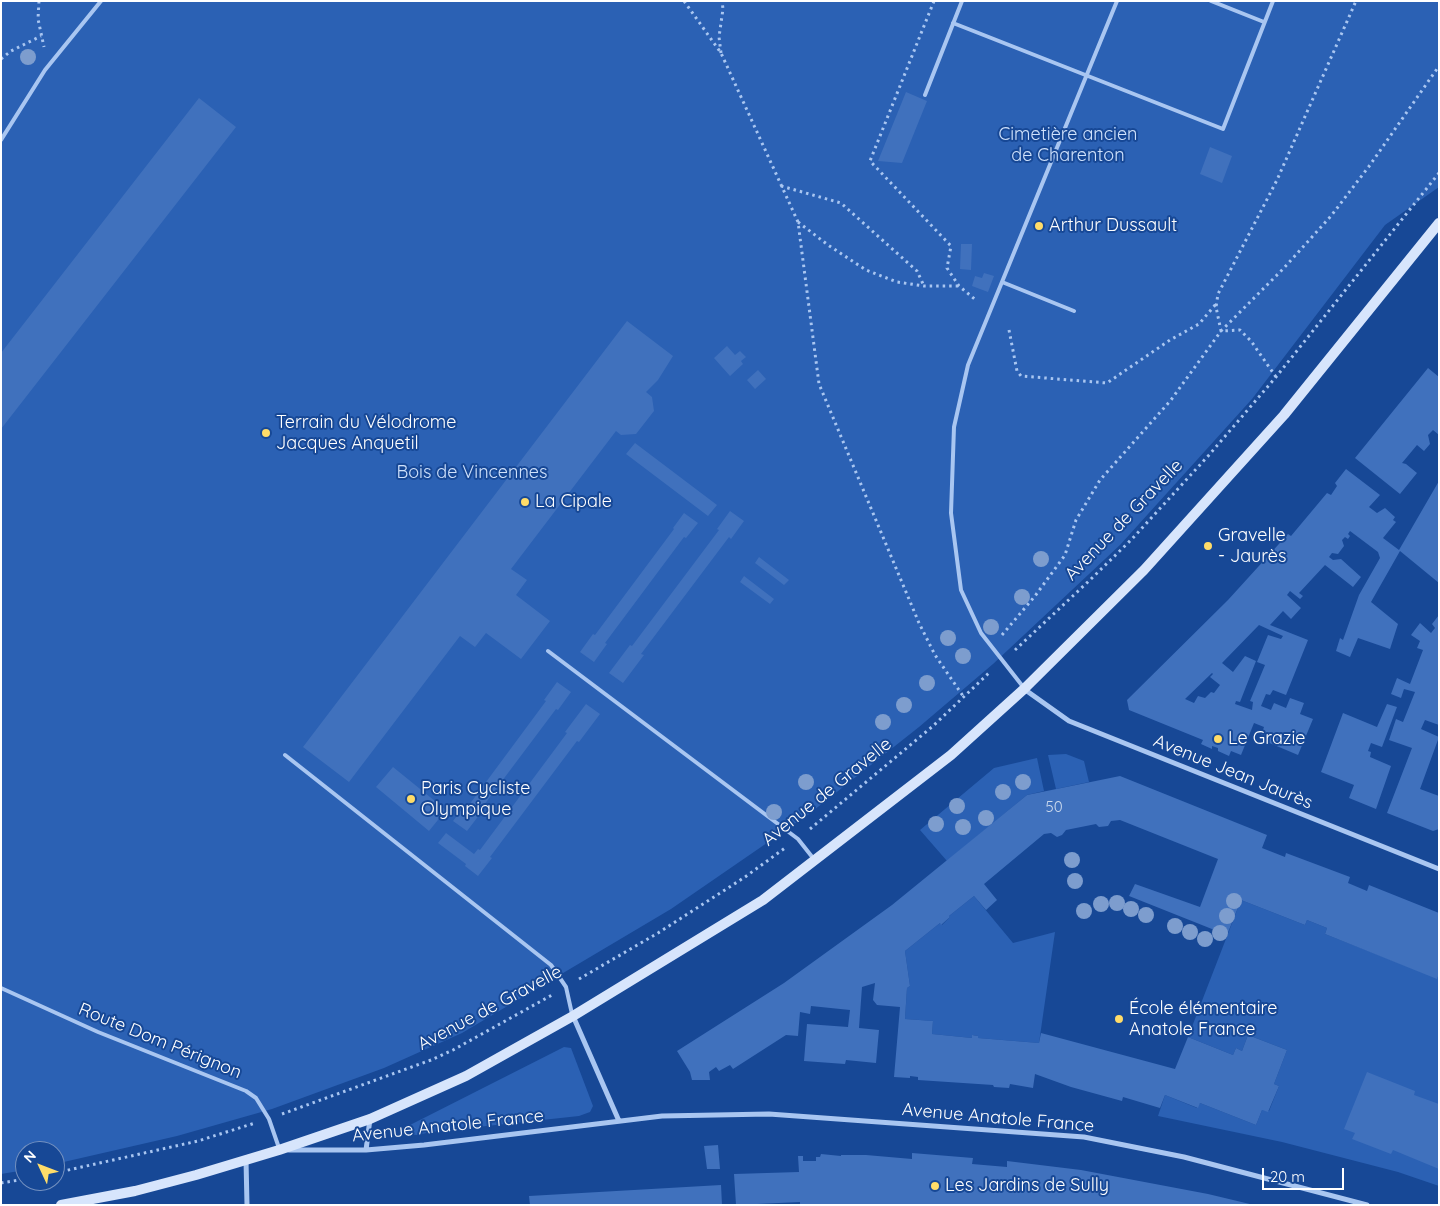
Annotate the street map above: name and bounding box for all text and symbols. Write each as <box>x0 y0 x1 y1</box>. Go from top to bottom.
park label: Cimetière ancien de Charenton <box>999 124 1137 166</box>
place label: Arthur Dussault <box>1049 215 1177 237</box>
marker: Arthur Dussault <box>1033 220 1045 232</box>
place label: Terrain du Vélodrome Jacques Anquetil <box>276 412 456 454</box>
marker: Terrain du Vélodrome Jacques Anquetil <box>260 427 272 439</box>
street label: Avenue de Gravelle <box>1061 455 1187 585</box>
park label: Bois de Vincennes <box>397 462 547 484</box>
place label: La Cipale <box>535 491 612 513</box>
marker: La Cipale <box>519 496 531 508</box>
place label: Gravelle - Jaurès <box>1218 525 1286 568</box>
marker: Gravelle - Jaurès <box>1202 540 1214 552</box>
place label: Le Grazie <box>1228 728 1305 750</box>
street label: Avenue Jean Jaurès <box>1150 730 1316 814</box>
street label: Avenue de Gravelle <box>758 733 896 851</box>
marker: Le Grazie <box>1212 733 1224 745</box>
place label: Paris Cycliste Olympique <box>421 778 531 821</box>
marker: Paris Cycliste Olympique <box>405 793 417 805</box>
house number: 50 <box>1045 798 1063 816</box>
street label: Avenue de Gravelle <box>414 961 566 1055</box>
street label: Route Dom Pérignon <box>75 998 245 1084</box>
place label: École élémentaire Anatole France <box>1129 998 1277 1040</box>
marker: École élémentaire Anatole France <box>1113 1013 1125 1025</box>
street label: Avenue Anatole France <box>901 1099 1095 1137</box>
street label: Avenue Anatole France <box>351 1105 545 1147</box>
north arrow <box>15 1141 65 1191</box>
text: N <box>20 1147 40 1166</box>
scale bar <box>1265 1158 1348 1190</box>
text: 20 m <box>1270 1167 1305 1186</box>
place label: Les Jardins de Sully <box>945 1175 1109 1197</box>
marker: Les Jardins de Sully <box>929 1180 941 1192</box>

